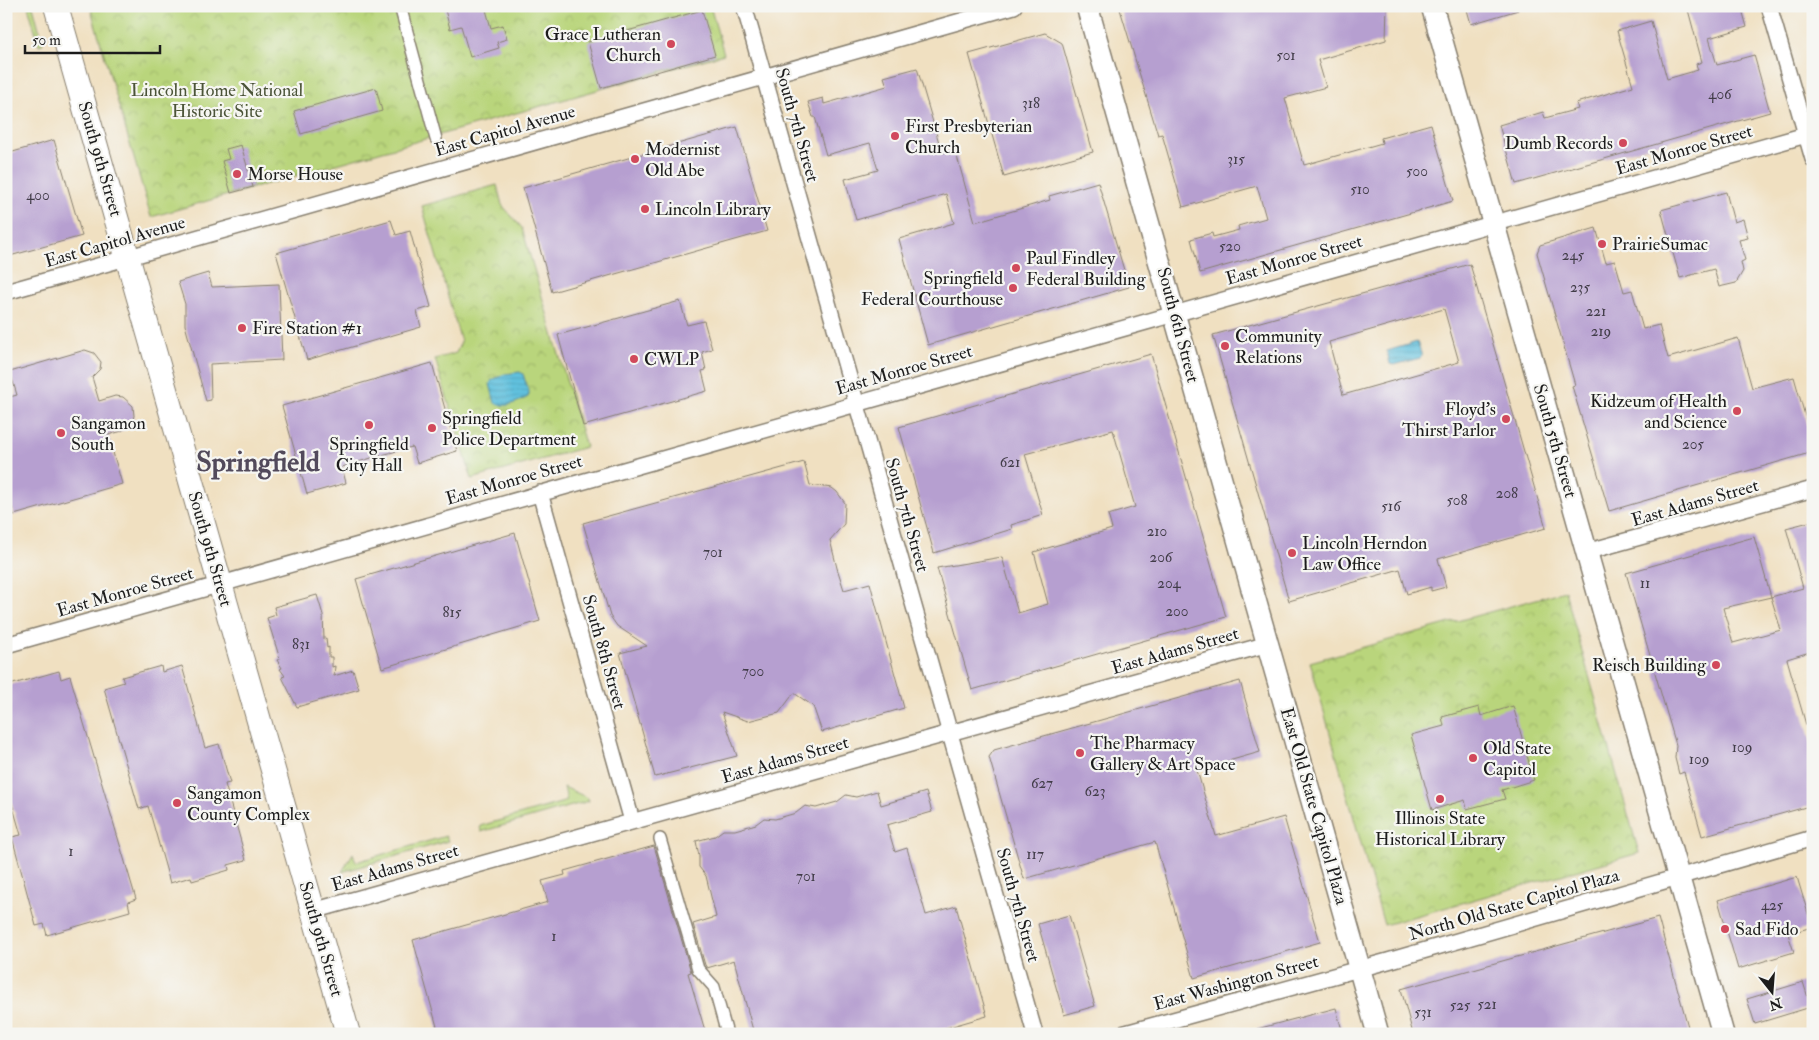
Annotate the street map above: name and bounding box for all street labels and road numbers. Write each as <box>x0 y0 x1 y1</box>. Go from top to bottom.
street label: South 7th Street <box>770 65 824 185</box>
street label: South 9th Street <box>73 99 127 219</box>
street label: East Capitol Avenue <box>432 100 578 162</box>
street label: East Monroe Street <box>1613 119 1755 181</box>
street label: East Capitol Avenue <box>42 211 188 273</box>
street label: East Monroe Street <box>1223 229 1365 291</box>
street label: South 6th Street <box>1152 265 1204 385</box>
street label: East Monroe Street <box>833 339 975 401</box>
street label: South 5th Street <box>1528 381 1582 501</box>
street label: East Monroe Street <box>443 449 585 511</box>
street label: South 7th Street <box>880 455 934 575</box>
street label: East Adams Street <box>1629 474 1761 532</box>
street label: South 9th Street <box>183 489 237 609</box>
street label: East Monroe Street <box>54 561 196 623</box>
street label: South 8th Street <box>577 592 631 712</box>
street label: East Adams Street <box>1109 622 1241 680</box>
street label: East Old State Capitol Plaza <box>1275 705 1353 908</box>
street label: East Adams Street <box>719 731 851 789</box>
street label: East Adams Street <box>329 839 461 897</box>
street label: South 7th Street <box>991 845 1045 965</box>
street label: North Old State Capitol Plaza <box>1406 864 1622 946</box>
street label: South 9th Street <box>294 879 348 999</box>
street label: East Washington Street <box>1151 950 1321 1016</box>

